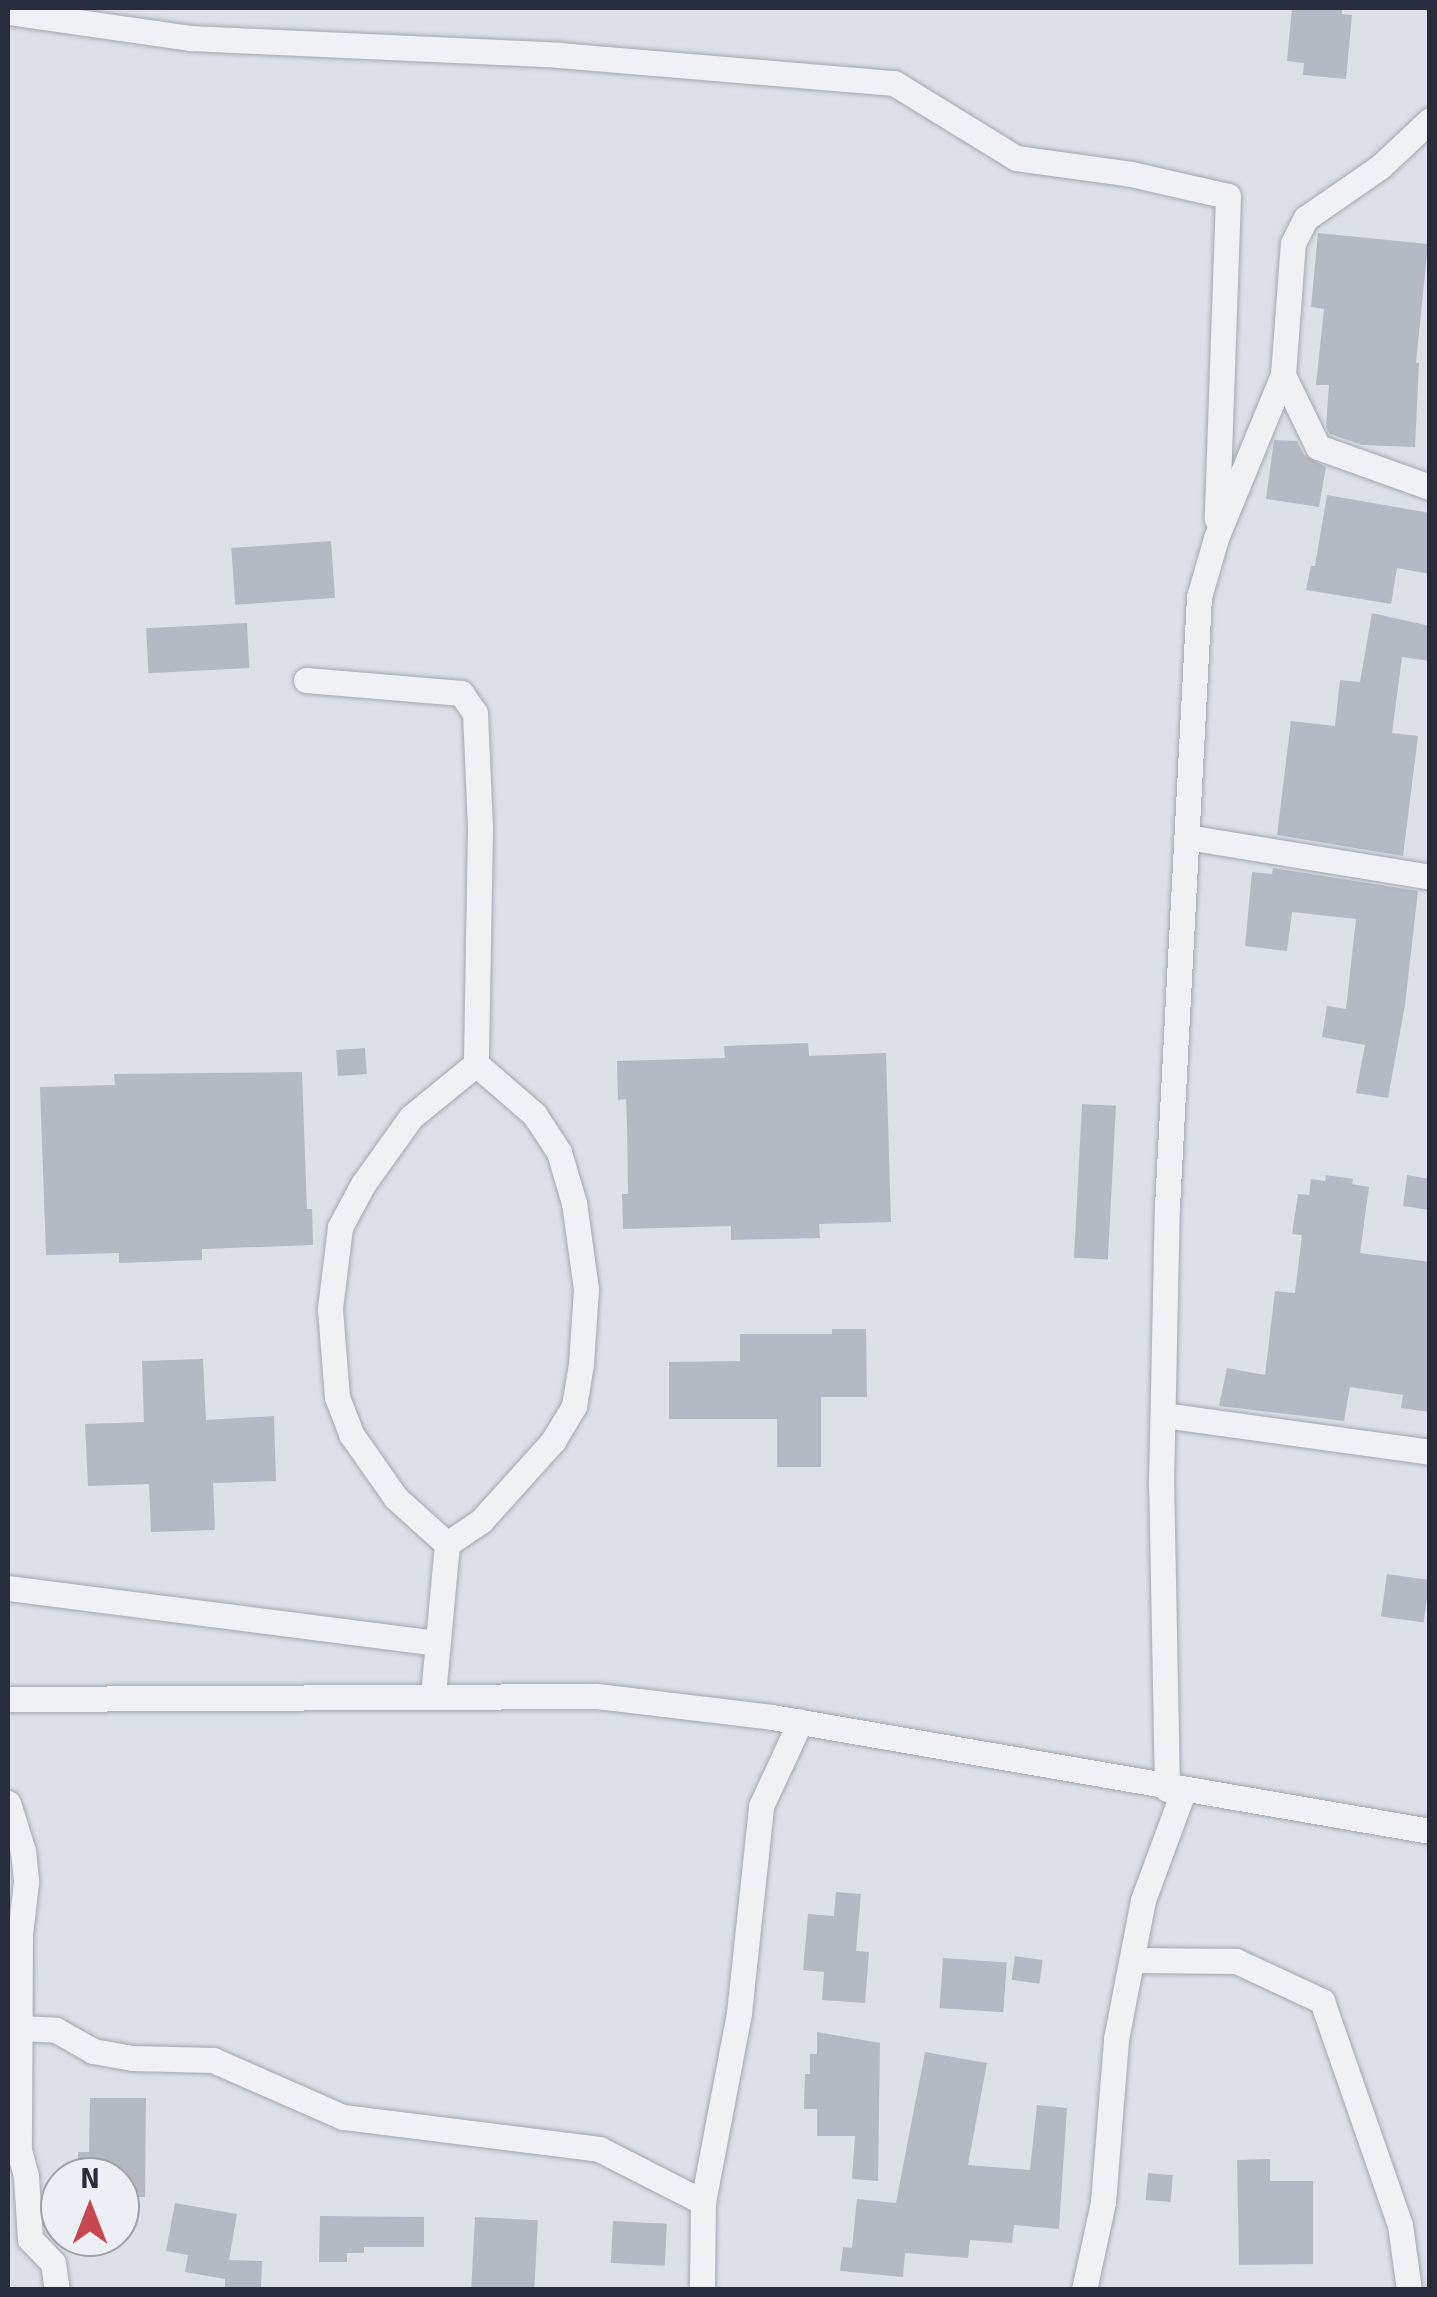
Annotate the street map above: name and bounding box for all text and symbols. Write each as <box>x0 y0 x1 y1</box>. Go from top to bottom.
north arrow <box>40 2157 140 2257</box>
text: N <box>80 2162 100 2196</box>

